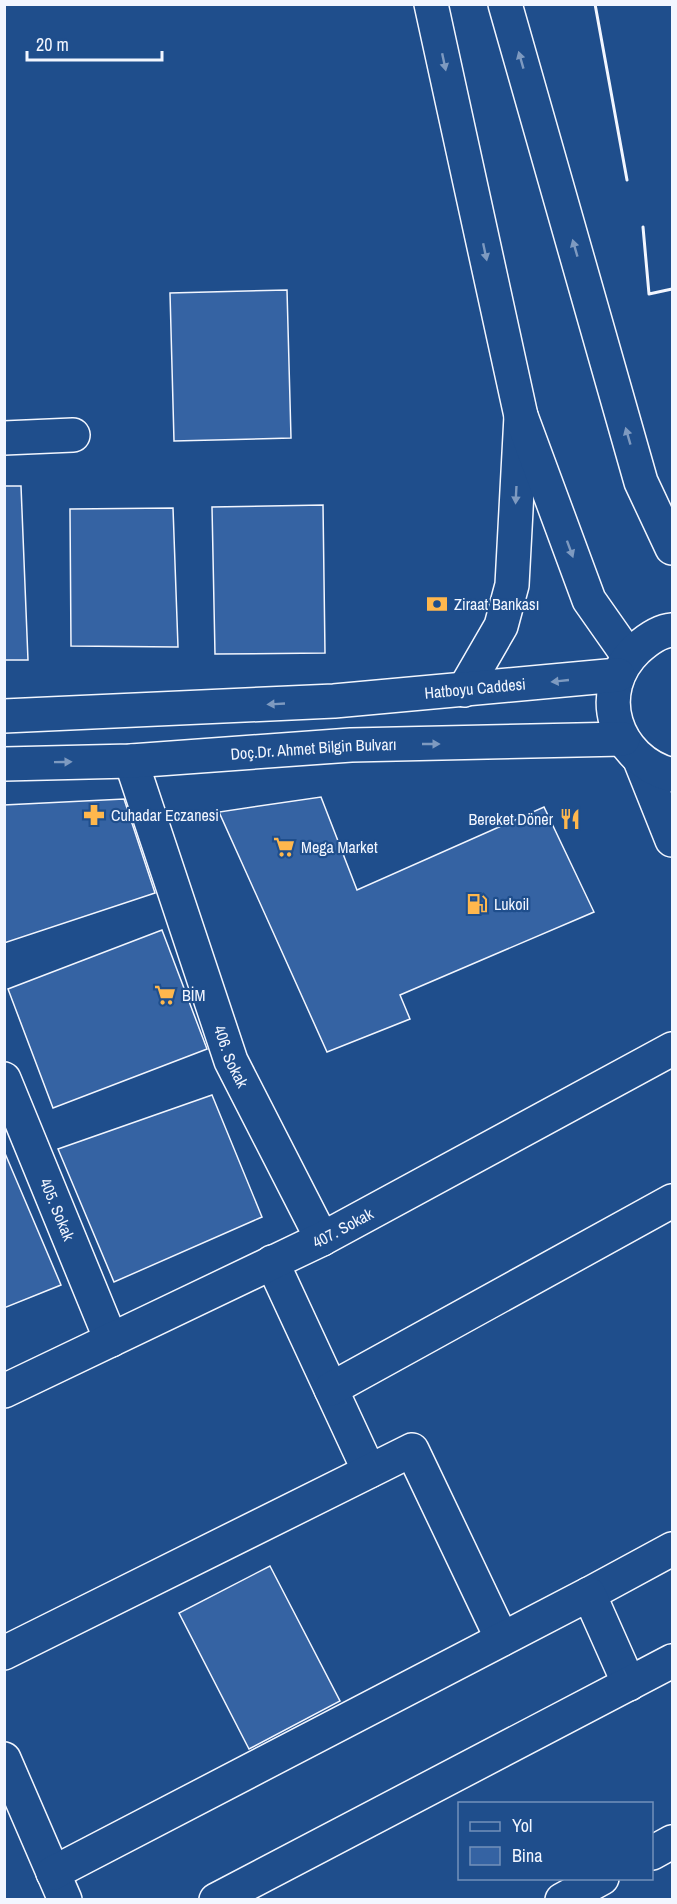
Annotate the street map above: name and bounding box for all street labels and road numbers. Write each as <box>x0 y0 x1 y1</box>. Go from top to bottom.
street label: Hatboyu Caddesi <box>424 673 527 704</box>
street label: Doç.Dr. Ahmet Bilgin Bulvarı <box>230 733 397 765</box>
street label: 406. Sokak <box>209 1022 254 1092</box>
street label: 405. Sokak <box>35 1175 80 1244</box>
street label: 407. Sokak <box>309 1202 377 1253</box>

